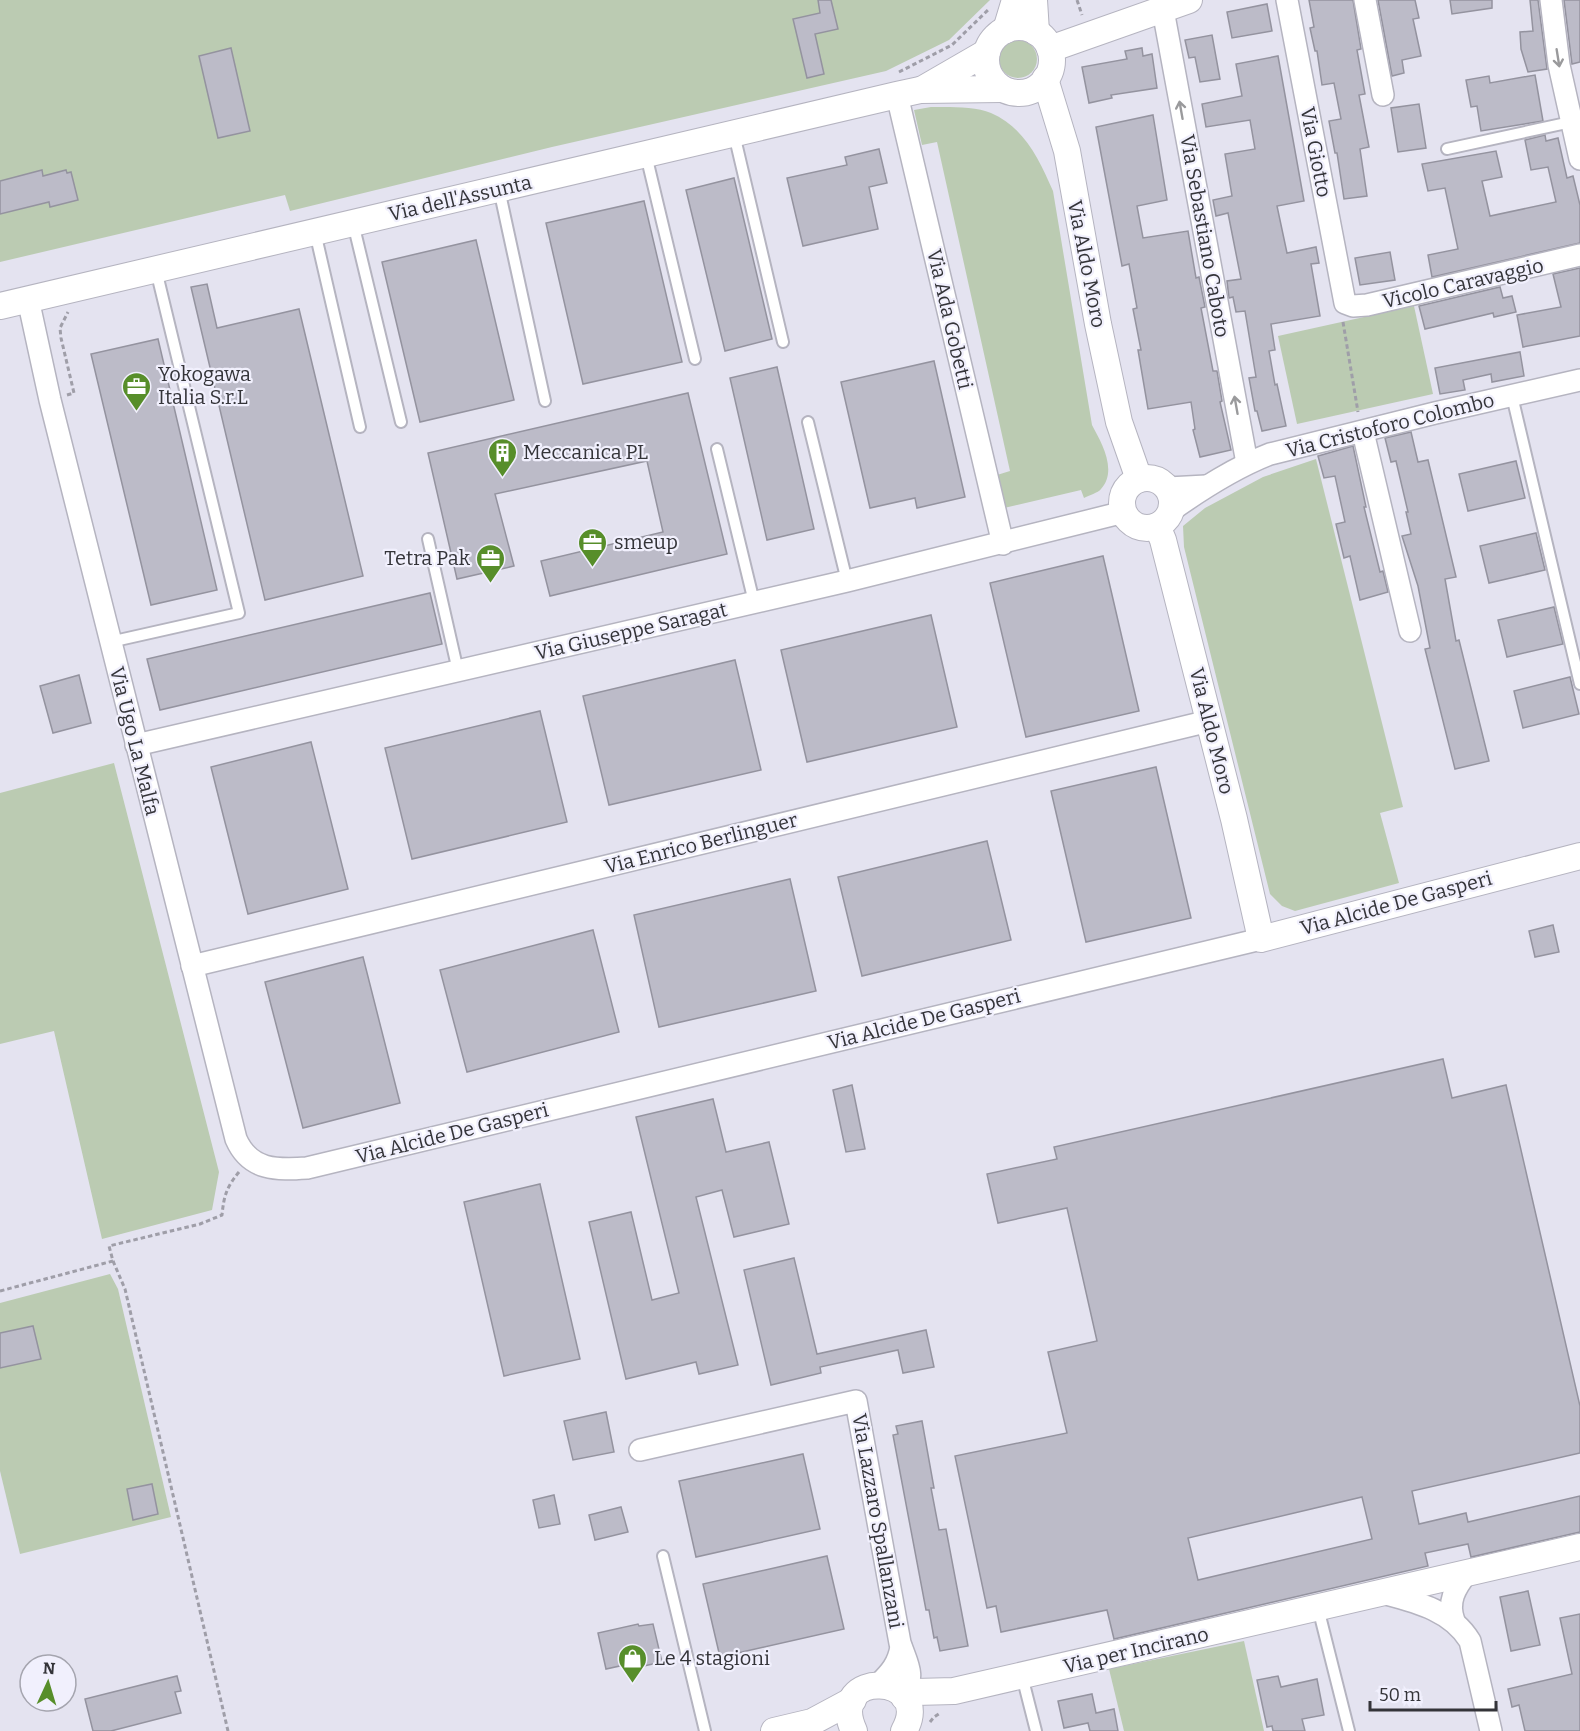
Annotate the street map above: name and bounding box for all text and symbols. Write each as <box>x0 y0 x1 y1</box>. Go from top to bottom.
one-way arrow <box>1553 48 1564 67</box>
one-way arrow <box>1176 101 1187 121</box>
street label: Via Giotto <box>1295 105 1337 199</box>
street label: Via Sebastiano Caboto <box>1175 133 1235 339</box>
street label: Via dell'Assunta <box>386 170 534 226</box>
street label: Via Aldo Moro <box>1063 198 1111 330</box>
street label: Via Ada Gobetti <box>922 247 978 391</box>
street label: Vicolo Caravaggio <box>1380 253 1546 313</box>
place label: Yokogawa Italia S.r.L <box>158 362 251 409</box>
office icon: Yokogawa Italia S.r.L <box>121 370 153 412</box>
street label: Via Cristoforo Colombo <box>1283 387 1497 463</box>
one-way arrow <box>1230 396 1241 416</box>
building icon: Meccanica PL <box>486 436 518 478</box>
place label: Meccanica PL <box>523 440 648 464</box>
office icon: smeup <box>577 526 609 568</box>
place label: smeup <box>614 530 678 554</box>
office icon: Tetra Pak <box>475 542 507 584</box>
place label: Tetra Pak <box>384 546 471 570</box>
street label: Via Giuseppe Saragat <box>532 597 730 665</box>
street label: Via Ugo La Malfa <box>105 664 165 818</box>
street label: Via Aldo Moro <box>1185 665 1239 797</box>
street label: Via Enrico Berlinguer <box>602 807 800 879</box>
street label: Via Alcide De Gasperi <box>1297 866 1495 940</box>
street label: Via Alcide De Gasperi <box>825 983 1023 1055</box>
street label: Via Alcide De Gasperi <box>353 1097 551 1169</box>
street label: Via Lazzaro Spallanzani <box>847 1412 909 1630</box>
street label: Via per Incirano <box>1061 1622 1211 1678</box>
shop icon: Le 4 stagioni <box>617 1642 649 1684</box>
place label: Le 4 stagioni <box>654 1646 770 1670</box>
north arrow <box>18 1653 78 1713</box>
text: N <box>42 1659 56 1678</box>
scale bar <box>1370 1674 1496 1712</box>
text: 50 m <box>1379 1684 1421 1706</box>

